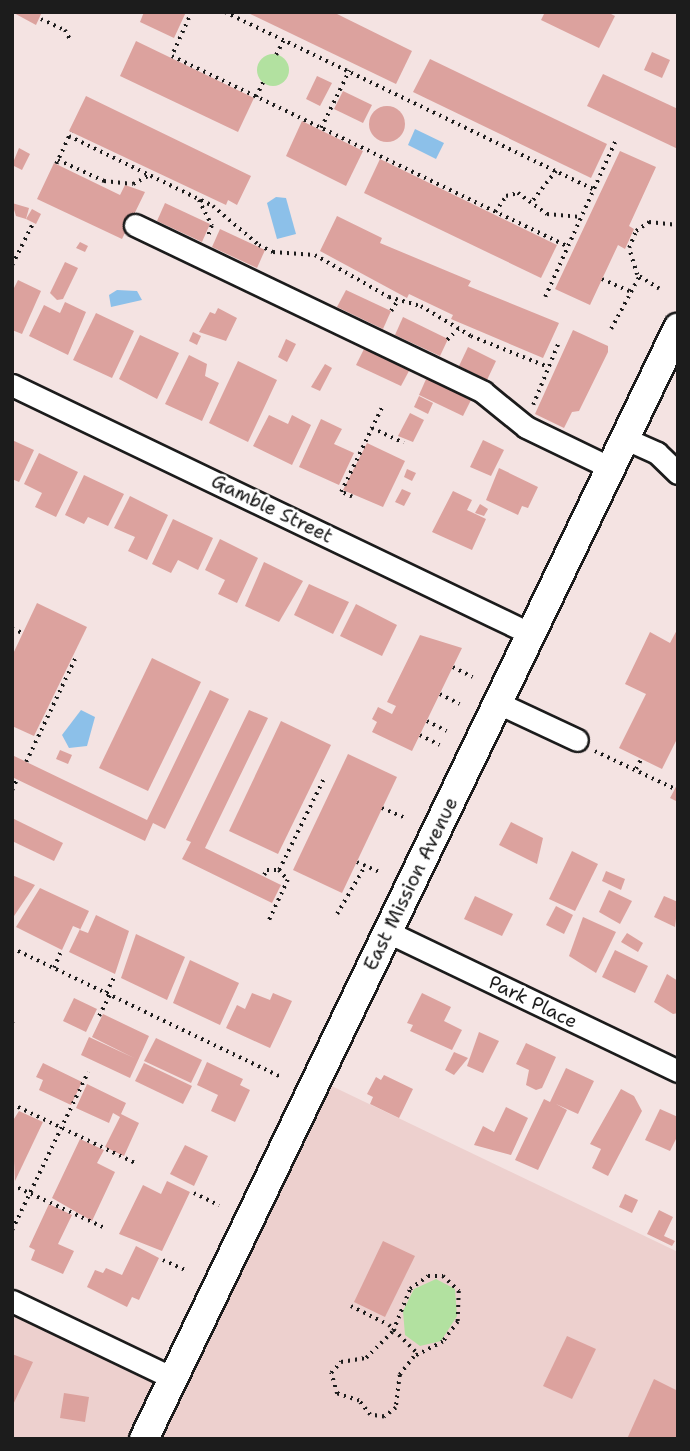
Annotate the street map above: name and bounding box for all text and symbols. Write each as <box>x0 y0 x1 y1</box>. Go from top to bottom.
street label: Gamble Street <box>208 470 336 548</box>
street label: East Mission Avenue <box>359 794 463 974</box>
street label: Park Place <box>485 971 581 1033</box>

